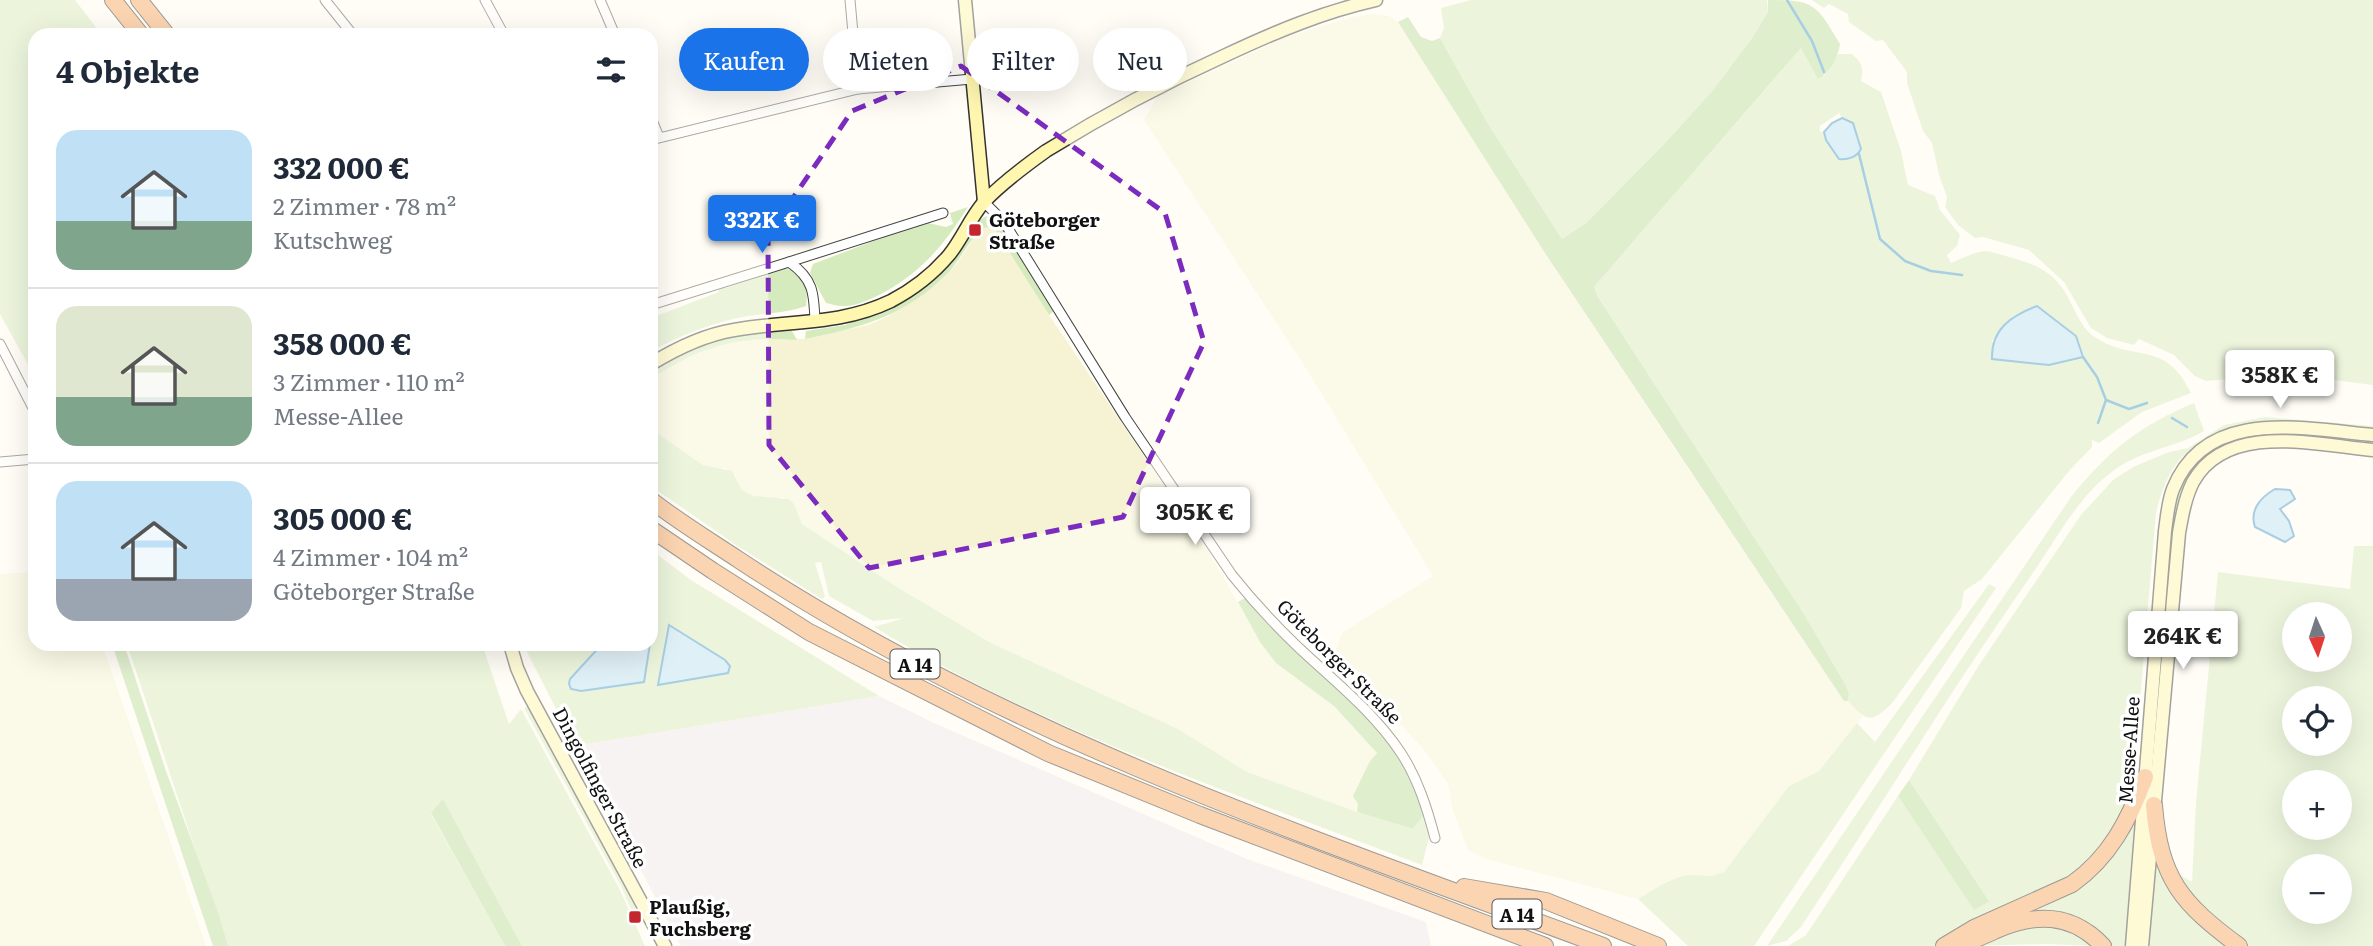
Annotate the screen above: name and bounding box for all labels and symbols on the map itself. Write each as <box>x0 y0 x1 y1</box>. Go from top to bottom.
pin: 332K € <box>705 196 819 255</box>
place label: Göteborger Straße <box>989 205 1101 255</box>
marker: Göteborger Straße <box>967 222 983 238</box>
pin: 358K € <box>2223 350 2337 410</box>
pin: 305K € <box>1138 488 1252 547</box>
street label: Göteborger Straße <box>1271 592 1409 730</box>
north arrow <box>2282 602 2352 672</box>
pin: 264K € <box>2126 612 2240 671</box>
road number: A 14 <box>890 650 940 678</box>
street label: Messe-Allee <box>2110 695 2146 805</box>
street label: Dingolfinger Straße <box>547 702 655 873</box>
place label: Plaußig, Fuchsberg <box>649 892 751 942</box>
road number: A 14 <box>1492 900 1542 929</box>
marker: Plaußig, Fuchsberg <box>627 909 643 925</box>

